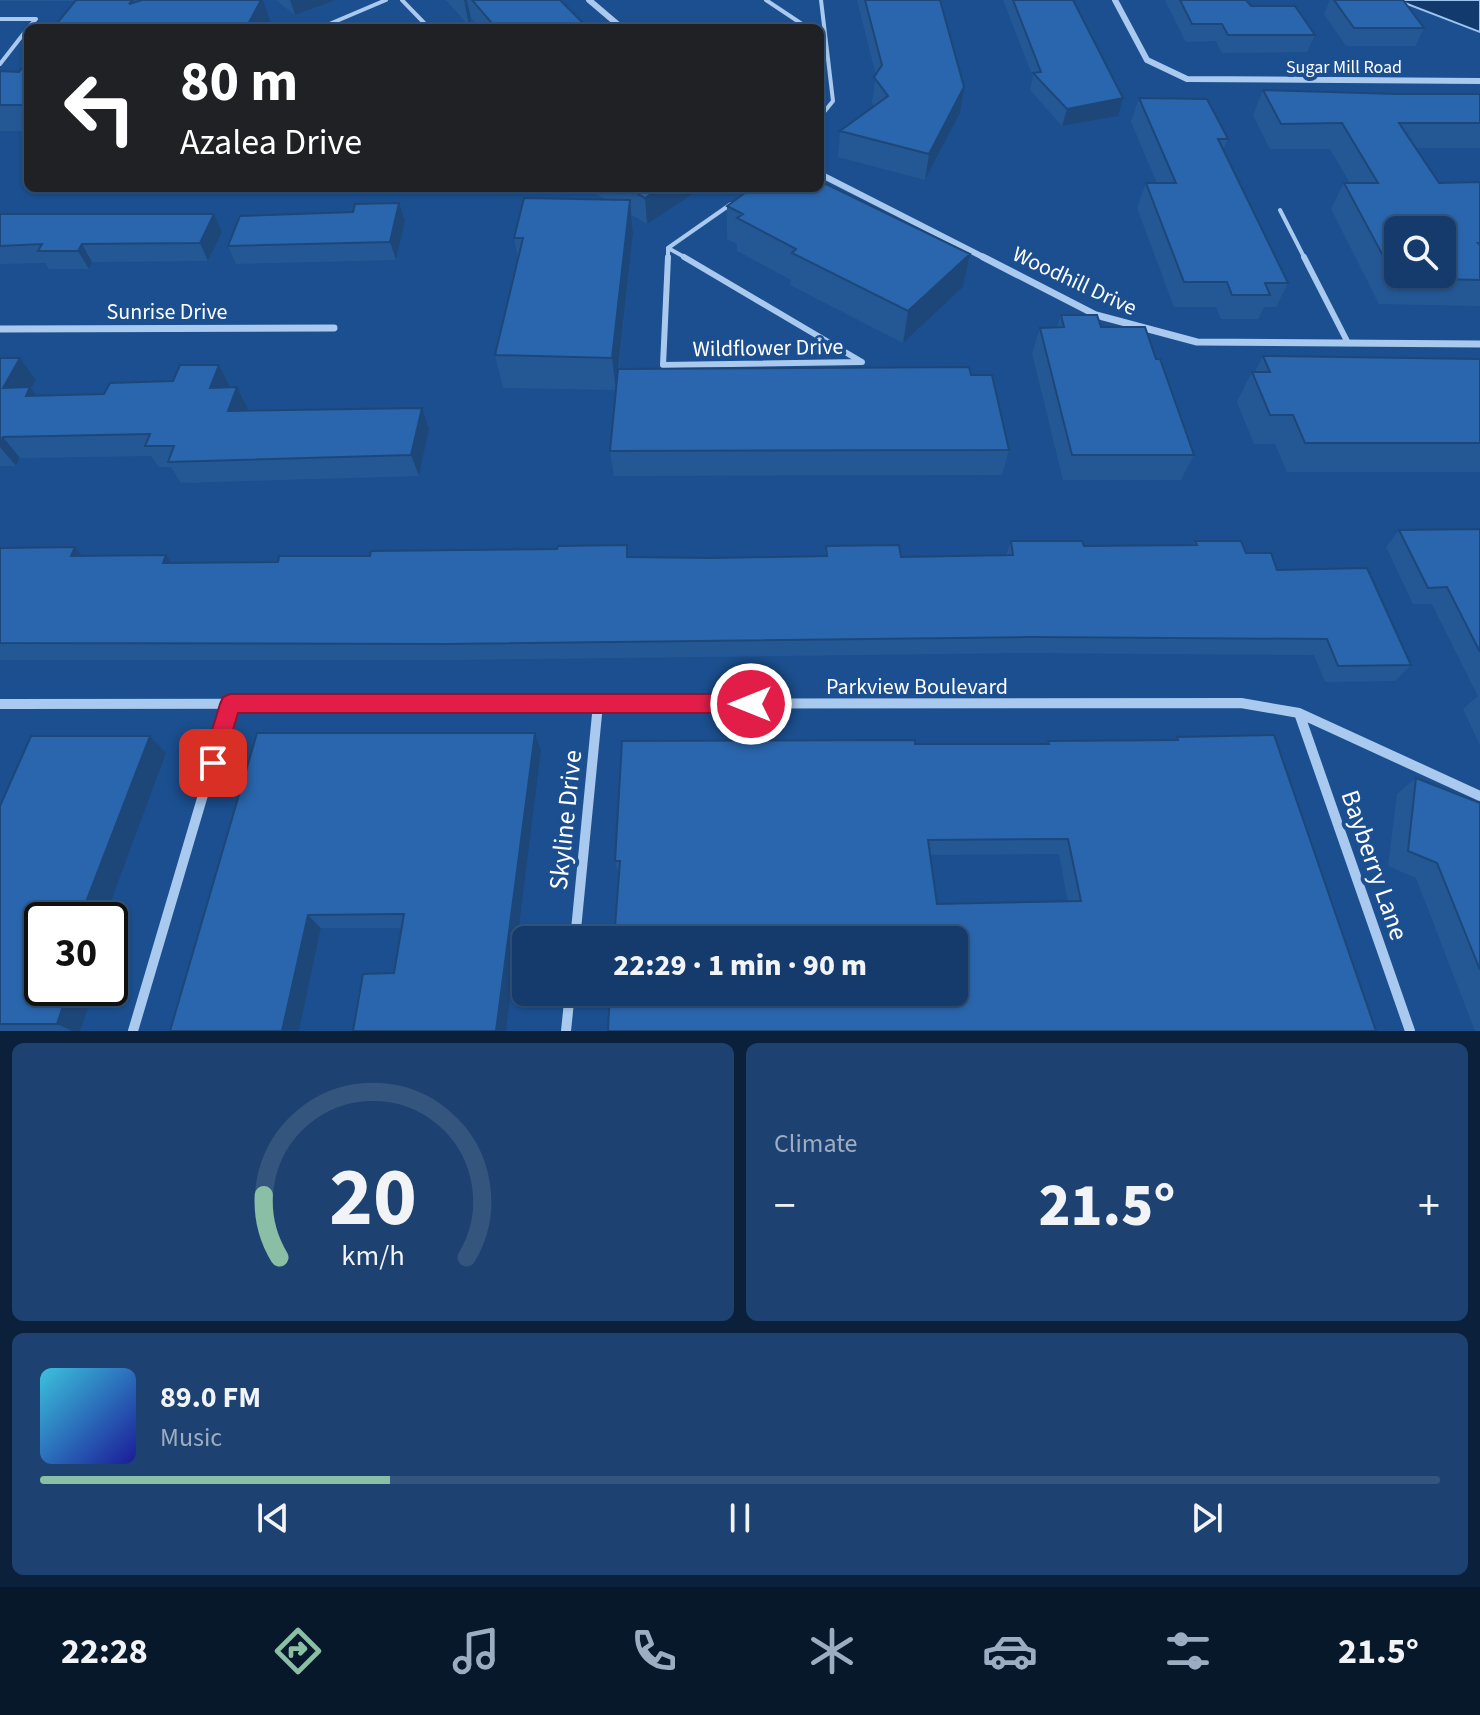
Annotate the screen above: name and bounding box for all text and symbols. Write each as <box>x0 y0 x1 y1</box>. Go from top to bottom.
text: 80 m <box>180 43 298 122</box>
street label: Sugar Mill Road <box>1286 55 1402 80</box>
icon: left <box>48 56 152 160</box>
text: Azalea Drive <box>180 117 362 168</box>
map controls <box>1384 216 1456 288</box>
button: search <box>1384 216 1456 288</box>
street label: Woodhill Drive <box>1007 238 1142 324</box>
street label: Sunrise Drive <box>106 296 228 328</box>
street label: Wildflower Drive <box>692 331 844 365</box>
position arrow <box>709 662 793 746</box>
street label: Parkview Boulevard <box>826 671 1008 703</box>
pin <box>179 729 247 797</box>
icon: arrive <box>191 741 235 785</box>
street label: Skyline Drive <box>540 748 591 892</box>
street label: Bayberry Lane <box>1332 785 1418 945</box>
speed limit sign: 30 <box>24 902 128 1006</box>
text: 22:29 · 1 min · 90 m <box>613 944 867 987</box>
text: Climate <box>774 1125 858 1162</box>
text: 20 <box>329 1139 417 1257</box>
text: 21.5° <box>1039 1164 1175 1249</box>
text: − <box>774 1175 796 1238</box>
text: + <box>1418 1175 1440 1238</box>
text: km/h <box>341 1236 405 1276</box>
text: 89.0 FM <box>160 1376 261 1419</box>
text: Music <box>160 1419 222 1456</box>
icon: previous <box>251 1496 295 1540</box>
icon: pause <box>718 1496 762 1540</box>
icon: next <box>1185 1496 1229 1540</box>
icon: directions <box>270 1623 326 1679</box>
icon: music <box>448 1623 504 1679</box>
icon: phone <box>626 1623 682 1679</box>
icon: climate <box>804 1623 860 1679</box>
icon: car <box>982 1623 1038 1679</box>
icon: filters <box>1160 1623 1216 1679</box>
text: 22:28 <box>61 1626 148 1677</box>
text: 21.5° <box>1338 1626 1419 1677</box>

